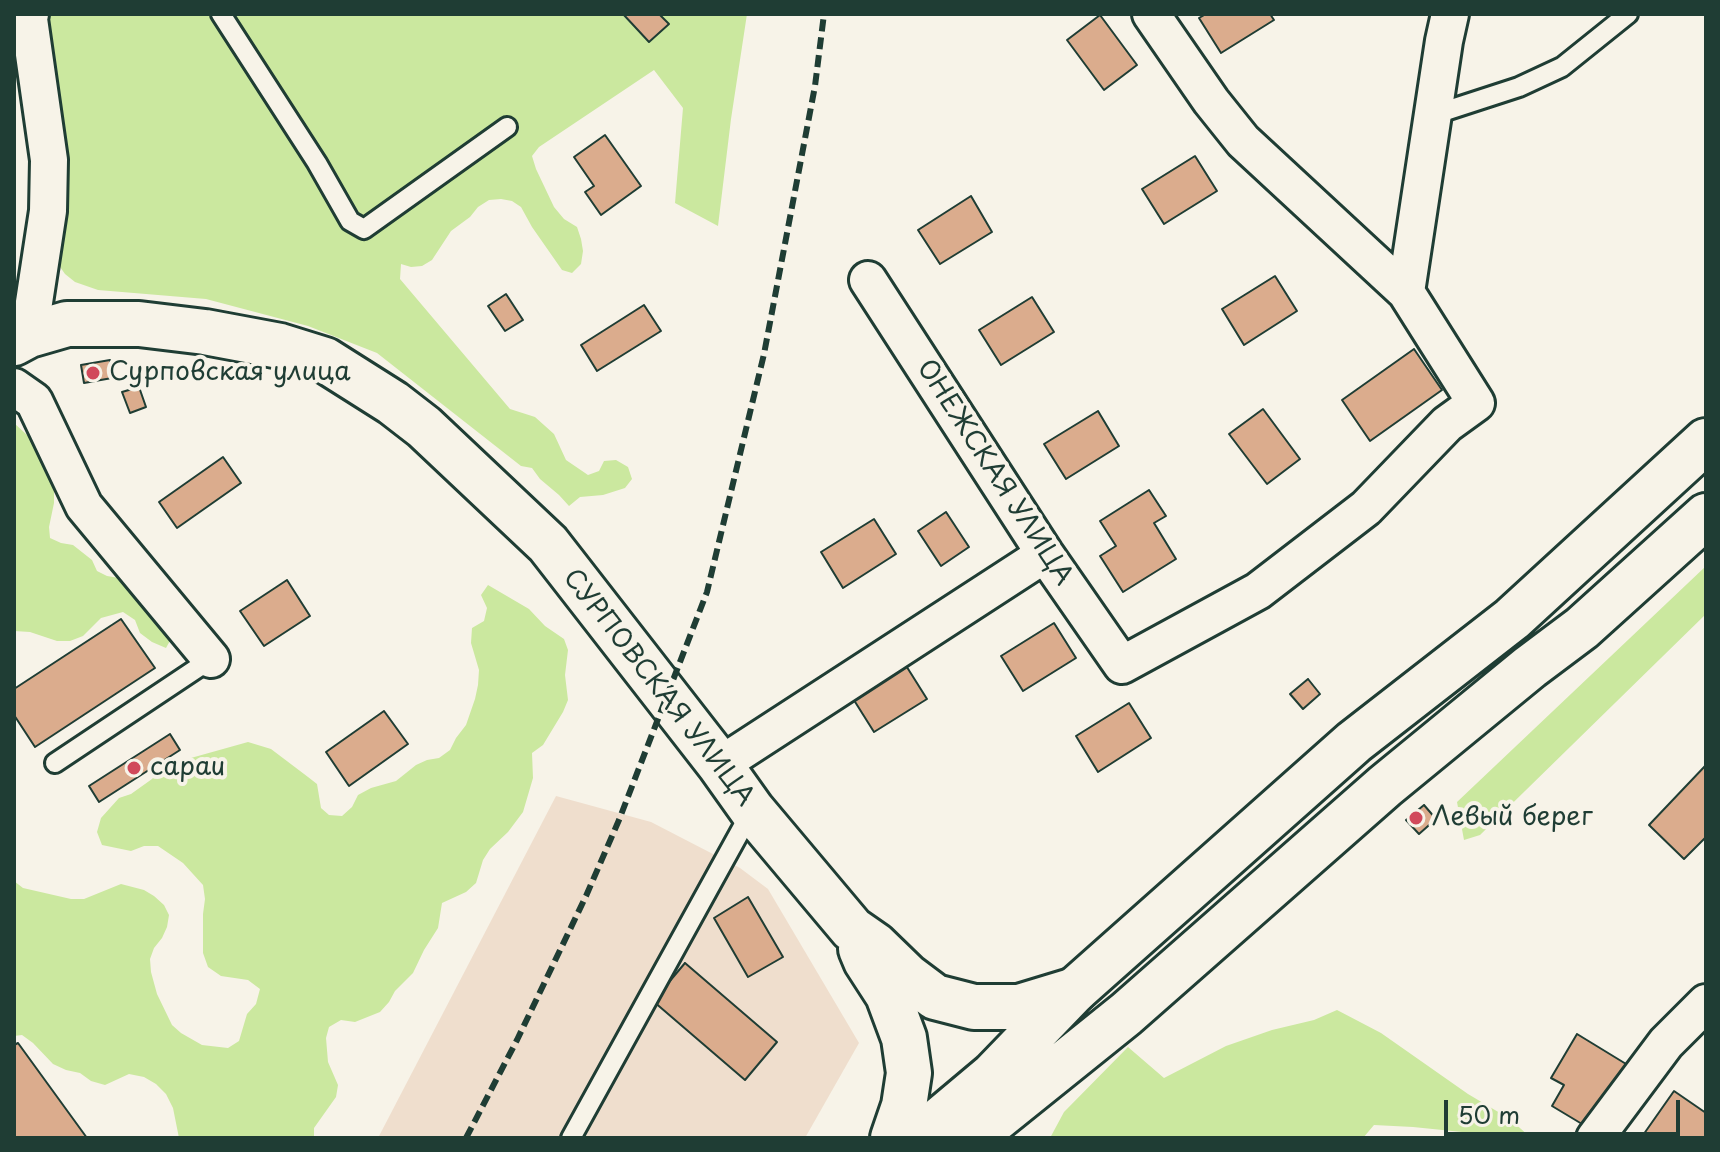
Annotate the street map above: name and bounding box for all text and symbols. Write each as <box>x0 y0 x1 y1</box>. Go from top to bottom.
street label: ОНЕЖСКАЯ УЛИЦА <box>909 354 1079 592</box>
place label: Сурповская улица <box>109 357 351 389</box>
marker: Сурповская улица <box>84 364 102 382</box>
street label: СУРПОВСКАЯ УЛИЦА <box>556 563 760 813</box>
place label: сараи <box>150 752 225 784</box>
marker: сараи <box>125 759 143 777</box>
place label: Левый берег <box>1432 802 1592 834</box>
marker: Левый берег <box>1407 809 1425 827</box>
scale bar <box>1448 1084 1684 1134</box>
text: 50 m <box>1458 1096 1520 1132</box>

